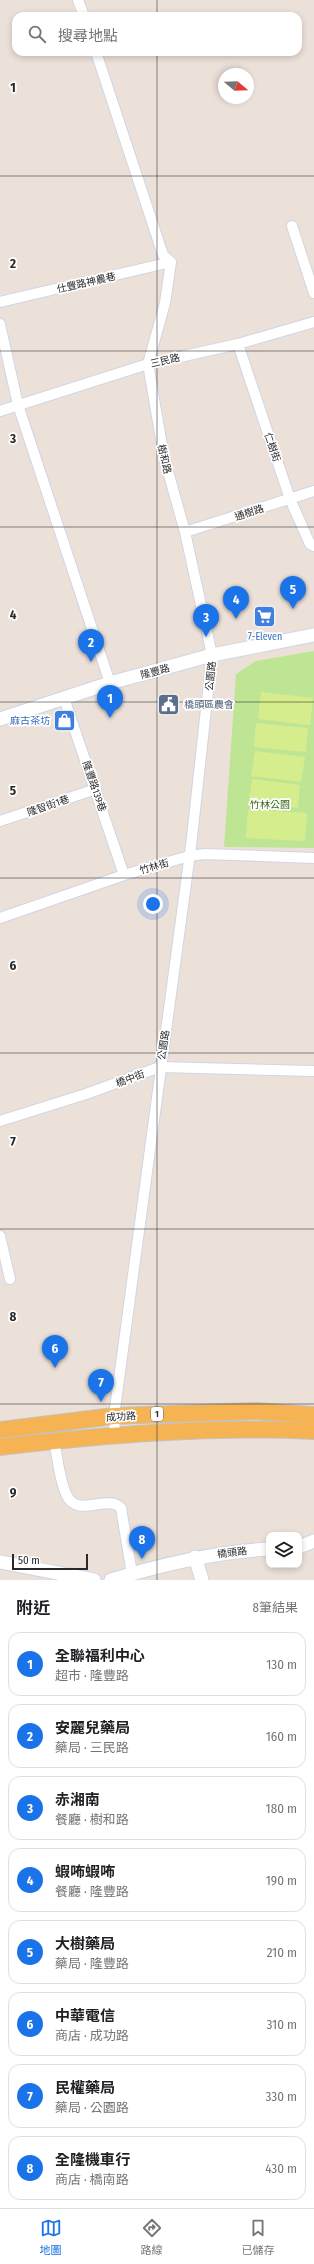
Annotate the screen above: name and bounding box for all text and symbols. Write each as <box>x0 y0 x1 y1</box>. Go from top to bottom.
search box <box>12 12 302 56</box>
icon: search <box>26 23 48 45</box>
text: 搜尋地點 <box>58 27 118 45</box>
north arrow <box>218 68 254 104</box>
text: 1 <box>10 80 16 95</box>
text: 2 <box>9 256 16 271</box>
street label: 仕豐路神農巷 <box>56 270 117 296</box>
street label: 三民路 <box>149 352 181 370</box>
text: 3 <box>9 431 16 446</box>
street label: 仁樹街 <box>261 431 283 463</box>
street label: 樹和路 <box>155 443 173 475</box>
street label: 通樹路 <box>233 503 265 523</box>
pin: 5 <box>280 576 306 609</box>
pin: 4 <box>223 586 249 619</box>
supermarket icon: 7-Eleven <box>252 603 278 629</box>
pin: 3 <box>193 604 219 637</box>
text: 4 <box>10 607 17 622</box>
pin: 2 <box>78 629 104 662</box>
place label: 7-Eleven <box>248 631 282 643</box>
street label: 公園路 <box>203 661 219 692</box>
street label: 隆豐路 <box>139 662 171 682</box>
pin: 1 <box>97 685 123 718</box>
public building icon: 橋頭區農會 <box>155 691 181 717</box>
place label: 橋頭區農會 <box>184 699 234 711</box>
shop icon: 麻古茶坊 <box>52 707 78 733</box>
place label: 麻古茶坊 <box>10 715 50 727</box>
street label: 隆豐路139巷 <box>80 759 108 813</box>
text: 5 <box>10 783 16 798</box>
street label: 隆智街1巷 <box>26 793 71 819</box>
park label: 竹林公園 <box>250 799 290 811</box>
street label: 竹林街 <box>138 857 170 877</box>
your location <box>143 894 163 914</box>
text: 6 <box>10 958 17 973</box>
street label: 公園路 <box>156 1029 172 1061</box>
street label: 橋中街 <box>114 1068 146 1090</box>
text: 7 <box>10 1134 16 1149</box>
text: 8 <box>10 1309 17 1324</box>
pin: 6 <box>42 1335 68 1368</box>
pin: 7 <box>88 1369 114 1402</box>
road number: 1 <box>151 1407 163 1421</box>
street label: 成功路 <box>106 1410 136 1424</box>
text: 9 <box>10 1485 17 1500</box>
pin: 8 <box>129 1526 155 1559</box>
map controls <box>266 1532 302 1568</box>
button: layers <box>266 1532 302 1568</box>
street label: 橋頭路 <box>217 1545 248 1561</box>
scale bar <box>12 1552 88 1571</box>
text: 50 m <box>18 1554 40 1567</box>
text: 附近 <box>16 1598 50 1619</box>
text: 8筆結果 <box>252 1600 298 1615</box>
text: 全聯福利中心 <box>55 1647 145 1665</box>
text: 1 <box>27 1657 33 1672</box>
text: 130 m <box>266 1657 297 1672</box>
text: 超市 · 隆豐路 <box>55 1668 129 1683</box>
text: 安麗兒藥局 <box>55 1719 130 1737</box>
text: 2 <box>27 1729 33 1744</box>
text: 160 m <box>266 1729 297 1744</box>
text: 藥局 · 三民路 <box>55 1740 129 1755</box>
text: 赤湘南 <box>55 1791 100 1809</box>
text: 3 <box>27 1801 33 1816</box>
text: 180 m <box>266 1801 297 1816</box>
text: 餐廳 · 樹和路 <box>55 1812 129 1827</box>
text: 蝦咘蝦咘 <box>55 1863 115 1881</box>
text: 4 <box>27 1873 33 1888</box>
text: 190 m <box>266 1873 297 1888</box>
text: 餐廳 · 隆豐路 <box>55 1884 129 1899</box>
text: 大樹藥局 <box>55 1935 115 1953</box>
text: 5 <box>27 1945 33 1960</box>
text: 210 m <box>267 1945 297 1960</box>
text: 藥局 · 隆豐路 <box>55 1956 129 1971</box>
text: 中華電信 <box>55 2007 115 2025</box>
text: 6 <box>27 2017 33 2032</box>
text: 310 m <box>267 2017 297 2032</box>
text: 商店 · 成功路 <box>55 2028 129 2043</box>
text: 民權藥局 <box>55 2079 115 2097</box>
text: 7 <box>27 2089 33 2104</box>
text: 330 m <box>265 2089 297 2104</box>
text: 藥局 · 公園路 <box>55 2100 129 2115</box>
text: 全隆機車行 <box>55 2151 130 2169</box>
text: 8 <box>27 2161 33 2176</box>
text: 430 m <box>265 2161 297 2176</box>
text: 商店 · 橋南路 <box>55 2172 129 2187</box>
tab: 地圖 <box>40 2217 62 2257</box>
tab: 路線 <box>141 2217 163 2257</box>
tab: 已儲存 <box>242 2217 275 2257</box>

